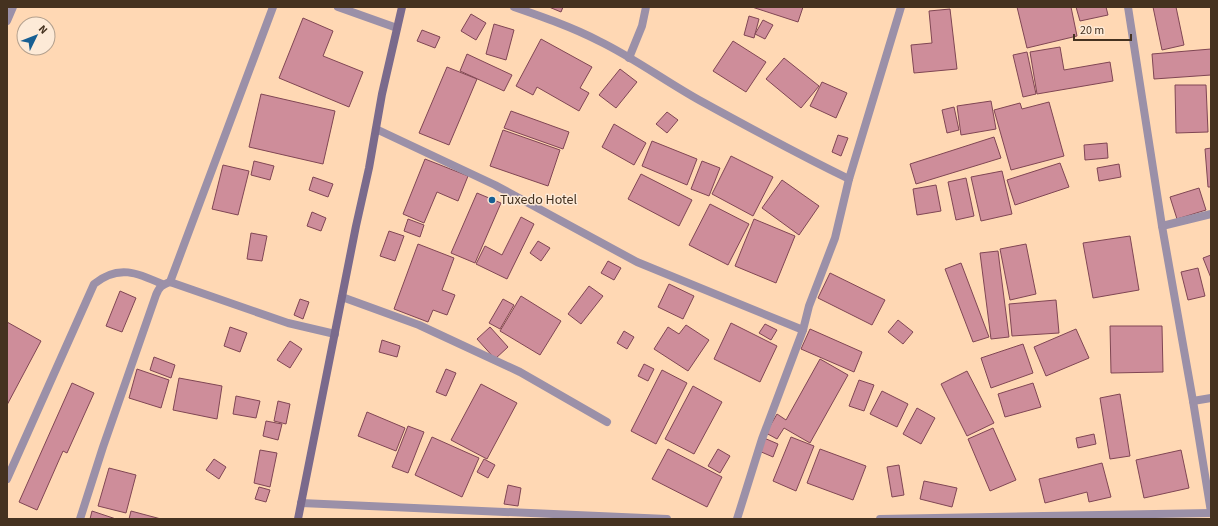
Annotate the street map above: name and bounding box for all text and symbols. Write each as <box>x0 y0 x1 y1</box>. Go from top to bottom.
north arrow <box>16 16 56 56</box>
scale bar <box>1074 16 1131 42</box>
text: N <box>35 22 51 37</box>
text: 20 m <box>1080 22 1104 39</box>
place label: Tuxedo Hotel <box>500 190 578 210</box>
marker: Tuxedo Hotel <box>487 195 497 205</box>

